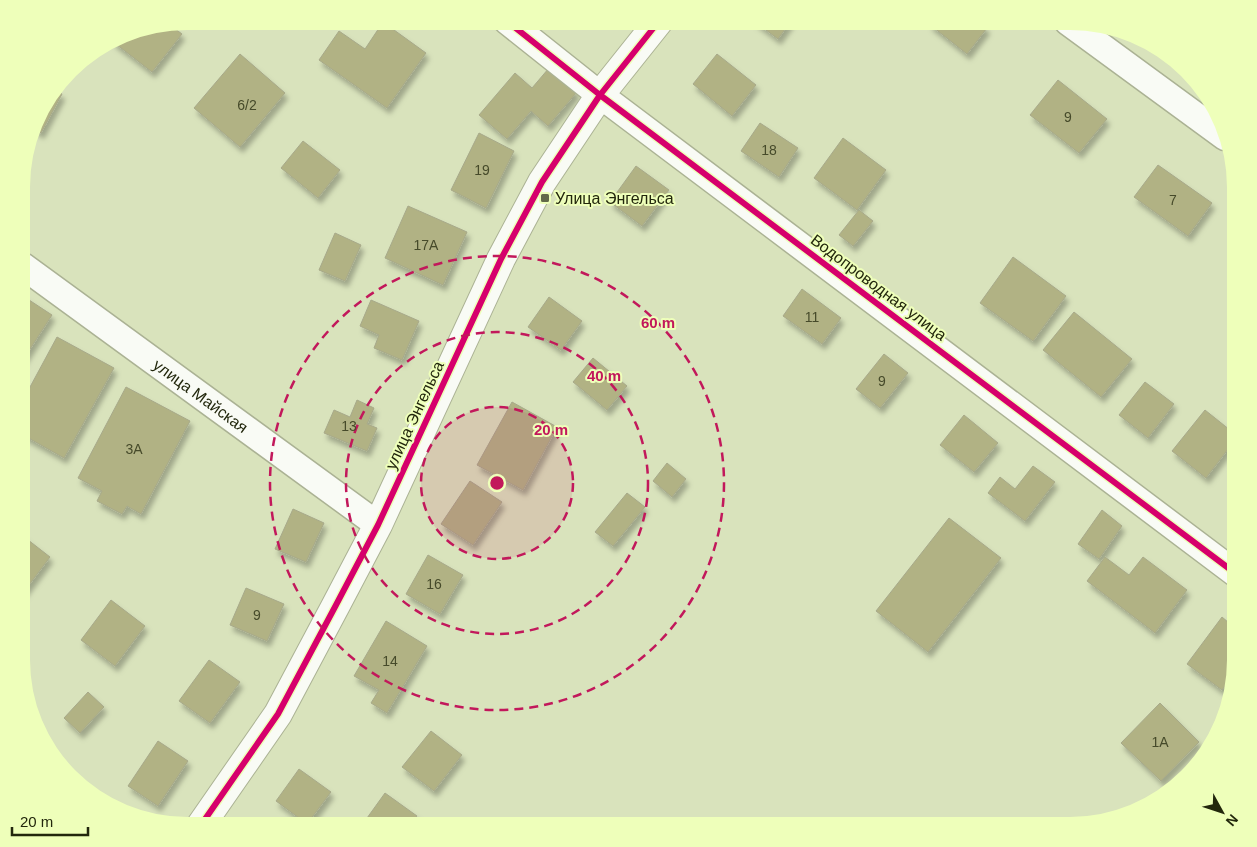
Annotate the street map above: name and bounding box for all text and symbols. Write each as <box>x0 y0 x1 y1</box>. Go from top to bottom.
house number: 6/2 <box>237 97 257 113</box>
house number: 9 <box>1064 109 1072 125</box>
house number: 18 <box>761 142 777 158</box>
house number: 19 <box>474 162 490 178</box>
place label: Улица Энгельса <box>555 190 674 207</box>
marker: Улица Энгельса <box>539 192 551 204</box>
house number: 7 <box>1169 192 1177 208</box>
street label: Водопроводная улица <box>808 231 950 344</box>
house number: 17А <box>414 237 439 253</box>
house number: 11 <box>805 309 819 325</box>
text: 60 m <box>641 314 675 331</box>
street label: улица Майская <box>150 356 251 436</box>
street label: улица Энгельса <box>382 358 447 472</box>
text: 40 m <box>587 367 621 384</box>
house number: 9 <box>878 373 886 389</box>
house number: 13 <box>341 418 357 434</box>
text: 20 m <box>534 421 568 438</box>
house number: 3А <box>125 441 143 457</box>
centre of rings <box>488 474 506 492</box>
house number: 16 <box>426 576 442 592</box>
house number: 9 <box>253 607 261 623</box>
house number: 14 <box>382 653 398 669</box>
house number: 1А <box>1151 734 1169 750</box>
north arrow <box>1197 787 1247 837</box>
scale bar <box>12 804 89 836</box>
text: N <box>1223 811 1241 829</box>
text: 20 m <box>20 813 53 830</box>

